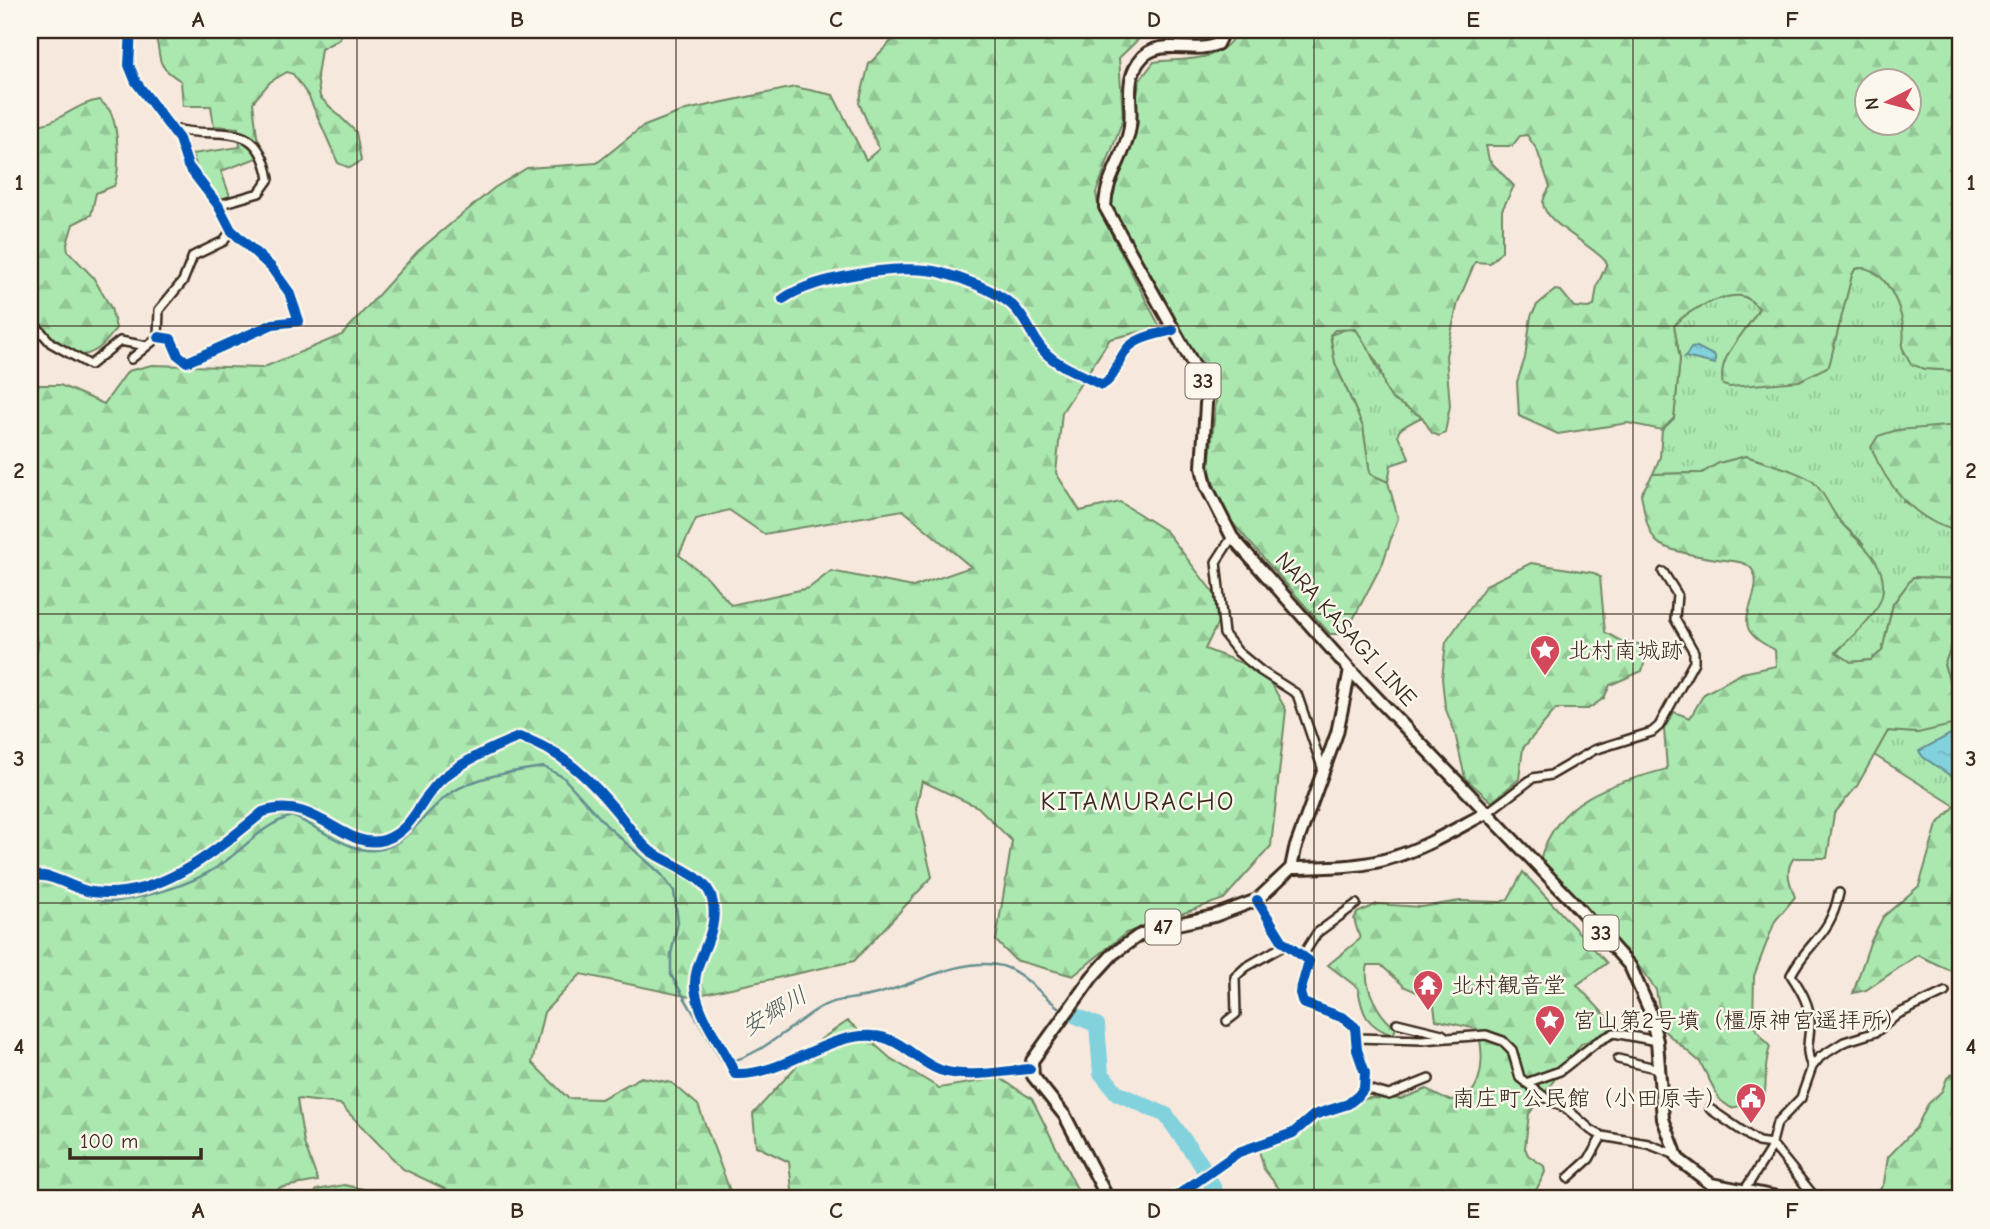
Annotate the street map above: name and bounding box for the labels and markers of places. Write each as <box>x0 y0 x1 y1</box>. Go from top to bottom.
place icon: 北村南城跡 <box>1528 633 1562 677</box>
place label: 北村南城跡 <box>1568 637 1683 664</box>
temple icon: 北村観音堂 <box>1411 968 1445 1012</box>
place label: 北村観音堂 <box>1451 972 1566 999</box>
place icon: 宮山第2号墳（橿原神宮遥拝所） <box>1533 1003 1567 1047</box>
place label: 宮山第2号墳（橿原神宮遥拝所） <box>1573 1007 1907 1034</box>
public building icon: 南庄町公民館（小田原寺） <box>1734 1081 1768 1125</box>
place label: 南庄町公民館（小田原寺） <box>1452 1085 1728 1112</box>

